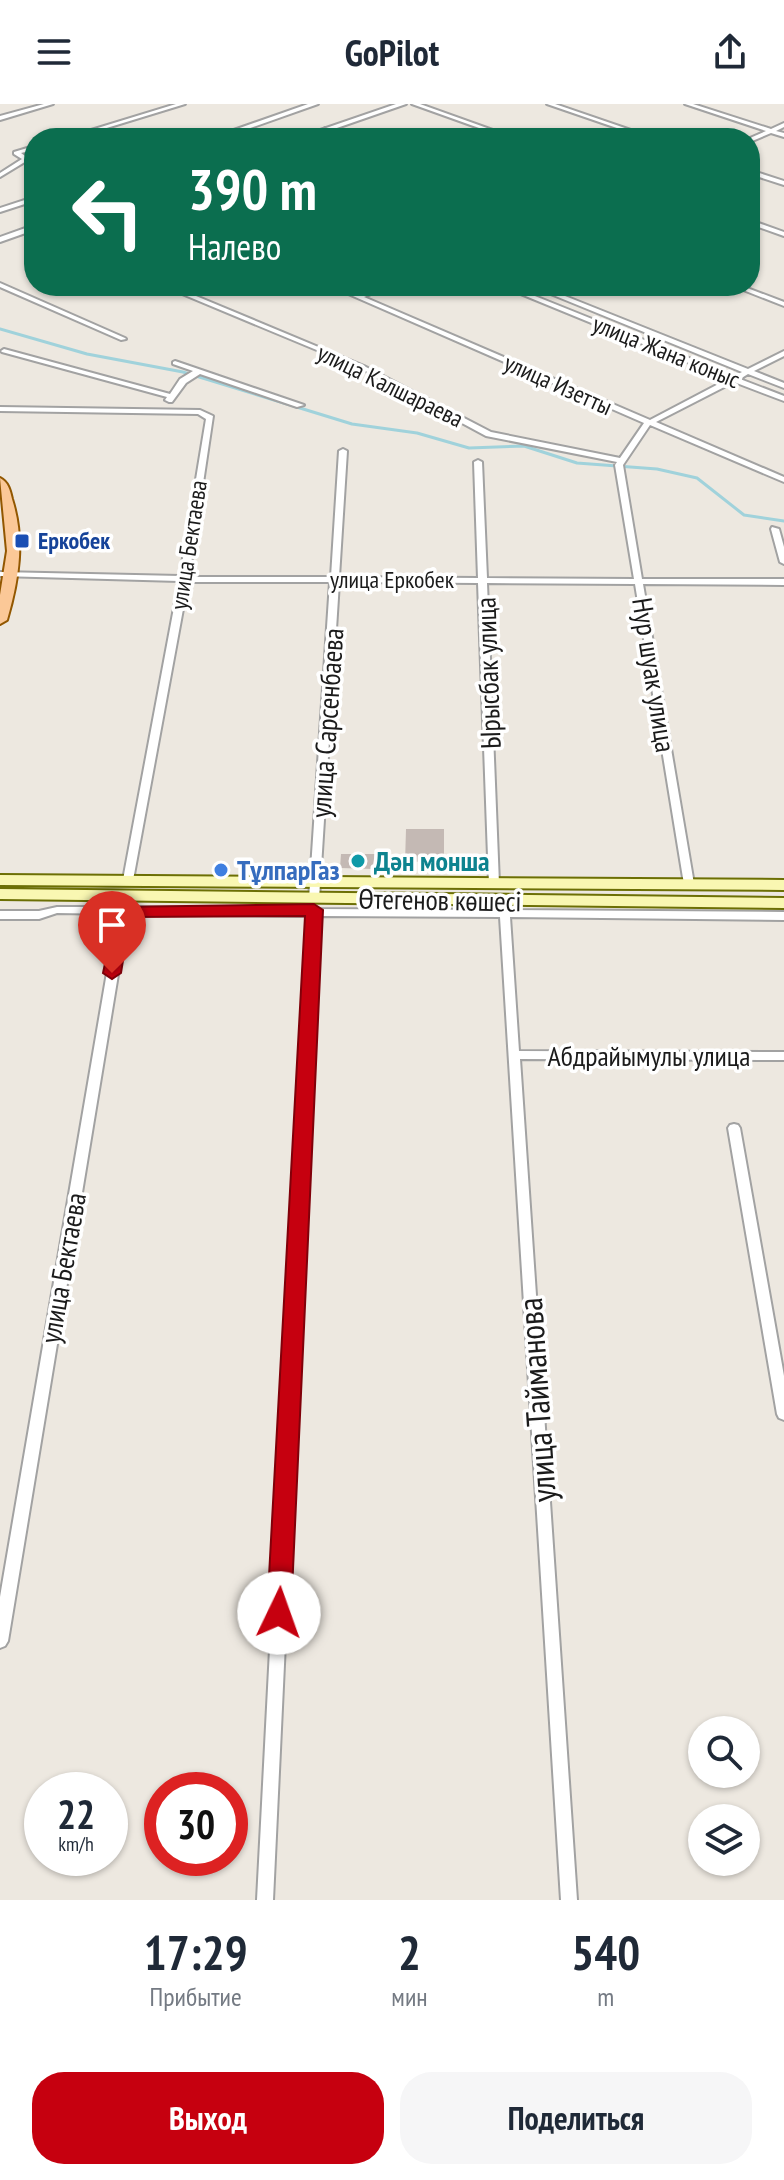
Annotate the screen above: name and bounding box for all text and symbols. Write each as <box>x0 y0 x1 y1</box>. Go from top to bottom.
text: GoPilot <box>345 29 439 76</box>
icon: menu <box>32 30 76 74</box>
icon: share <box>708 30 752 74</box>
text: 390 m <box>188 153 317 225</box>
icon: left <box>56 160 160 264</box>
text: Налево <box>188 223 281 270</box>
street label: улица Жана коныс <box>588 308 745 395</box>
street label: улица Калшараева <box>312 337 468 434</box>
street label: улица Изетты <box>499 347 617 422</box>
street label: улица Бектаева <box>163 478 214 612</box>
place label: Еркобек <box>38 525 110 556</box>
marker: Еркобек <box>13 532 31 550</box>
street label: улица Еркобек <box>330 564 455 595</box>
street label: Нур шуак улица <box>624 595 685 755</box>
street label: Ырысбак улица <box>466 596 509 750</box>
street label: улица Сарсенбаева <box>301 627 352 819</box>
place label: Дән монша <box>374 842 490 879</box>
place label: ТұлпарГаз <box>237 851 340 888</box>
marker: Дән монша <box>349 852 367 870</box>
marker: ТұлпарГаз <box>212 861 230 879</box>
street label: Өтегенов көшесі <box>358 880 522 919</box>
pin <box>78 891 146 973</box>
icon: arrive <box>90 903 134 947</box>
street label: Абдрайымулы улица <box>548 1037 750 1074</box>
street label: улица Бектаева <box>31 1190 94 1346</box>
street label: улица Тайманова <box>507 1296 565 1504</box>
position arrow <box>237 1571 321 1655</box>
map controls <box>688 1716 760 1876</box>
button: search <box>688 1716 760 1788</box>
speed limit sign: 30 <box>144 1772 248 1876</box>
text: 22 <box>57 1788 95 1840</box>
button: layers <box>688 1804 760 1876</box>
text: km/h <box>58 1831 94 1857</box>
text: 17:29 <box>144 1921 248 1983</box>
text: 2 <box>398 1921 421 1983</box>
text: 540 <box>571 1921 640 1983</box>
text: Прибытие <box>150 1980 242 2013</box>
text: мин <box>391 1980 428 2013</box>
text: m <box>597 1980 614 2013</box>
button: Выход <box>32 2072 384 2164</box>
button: Поделиться <box>400 2072 752 2164</box>

